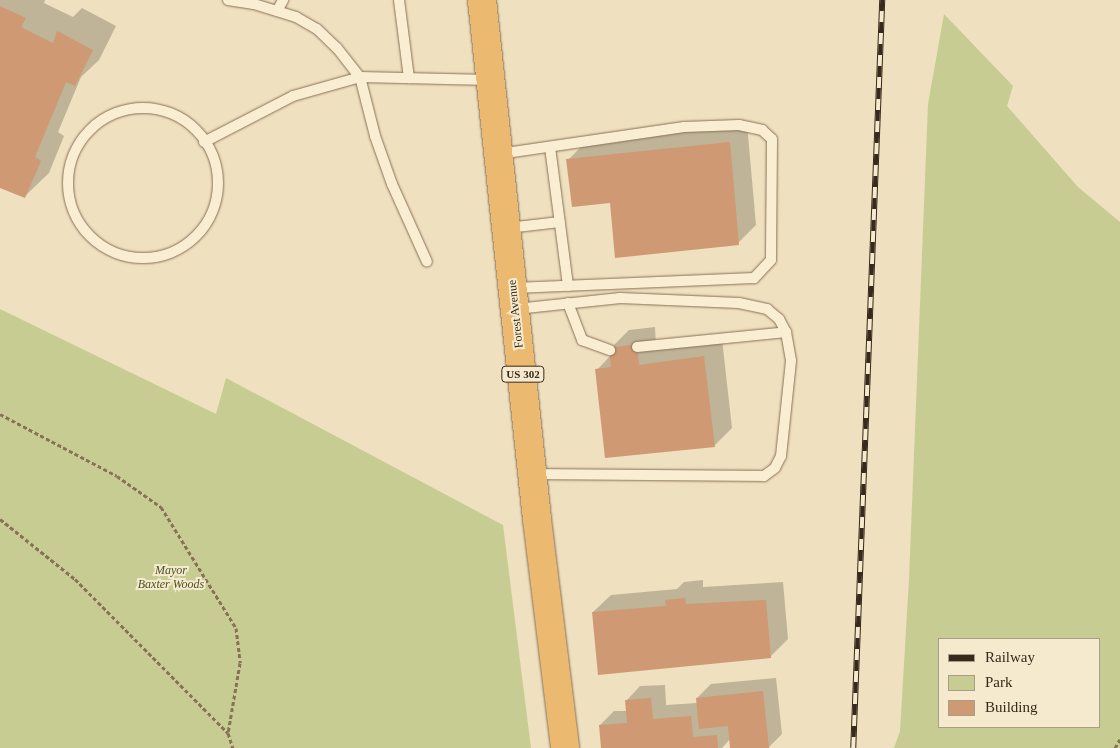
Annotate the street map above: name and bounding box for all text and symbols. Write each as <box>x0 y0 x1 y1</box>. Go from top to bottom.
street label: Forest Avenue <box>505 279 527 349</box>
road number: US 302 <box>500 366 546 382</box>
park label: Mayor Baxter Woods <box>138 564 204 592</box>
legend <box>938 638 1100 728</box>
text: Railway <box>985 649 1035 665</box>
text: Park <box>985 674 1013 690</box>
text: Building <box>985 699 1038 715</box>

